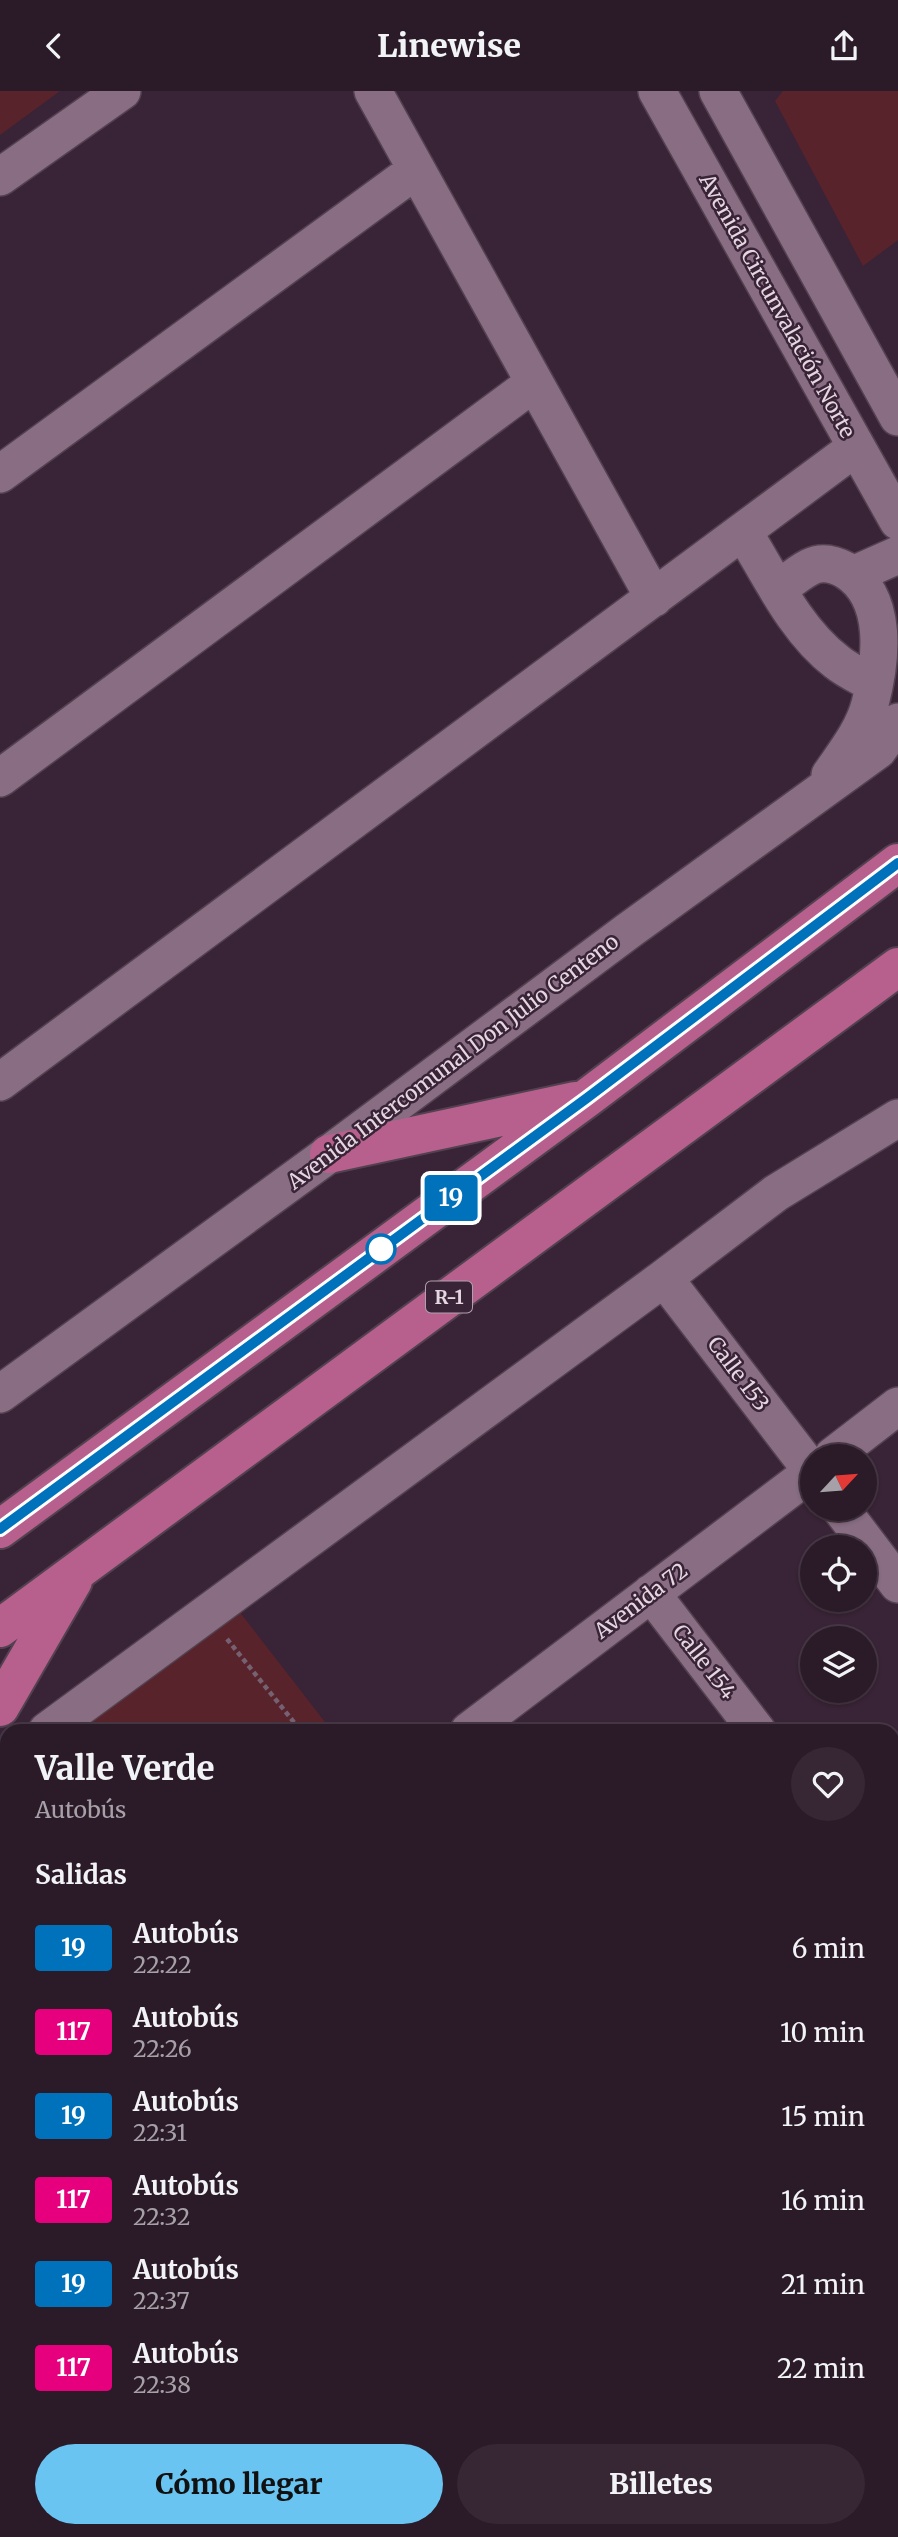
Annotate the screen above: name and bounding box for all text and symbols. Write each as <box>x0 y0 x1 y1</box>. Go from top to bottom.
text: Linewise <box>377 26 521 66</box>
icon: back <box>35 27 73 65</box>
icon: share <box>825 27 863 65</box>
street label: Avenida Circunvalación Norte <box>693 168 862 443</box>
street label: Avenida Intercomunal Don Julio Centeno <box>281 928 624 1196</box>
line badge: 19 <box>420 1175 482 1221</box>
text: 19 <box>439 1182 463 1213</box>
unlabelled marker <box>366 1234 396 1264</box>
road number: R-1 <box>426 1281 472 1313</box>
street label: Calle 153 <box>702 1331 775 1416</box>
north arrow <box>800 1444 877 1521</box>
map controls <box>800 1444 877 1703</box>
button: locate <box>800 1535 877 1612</box>
street label: Avenida 72 <box>588 1557 693 1645</box>
street label: Calle 154 <box>667 1619 742 1705</box>
button: layers <box>800 1626 877 1703</box>
button: heart <box>791 1747 865 1821</box>
text: Valle Verde <box>35 1748 215 1789</box>
text: Autobús <box>35 1795 126 1824</box>
text: Salidas <box>35 1858 127 1891</box>
text: Autobús <box>133 1917 239 1950</box>
text: 19 <box>61 1932 86 1963</box>
text: 6 min <box>792 1932 865 1965</box>
text: 22:22 <box>133 1950 192 1979</box>
text: Autobús <box>133 2001 239 2034</box>
text: 117 <box>56 2016 91 2047</box>
text: 10 min <box>780 2016 865 2049</box>
text: 22:26 <box>133 2034 192 2063</box>
text: Autobús <box>133 2085 239 2118</box>
text: 19 <box>61 2100 86 2131</box>
text: 15 min <box>781 2100 865 2133</box>
text: 22:31 <box>133 2118 187 2147</box>
text: Autobús <box>133 2169 239 2202</box>
text: 117 <box>56 2184 91 2215</box>
text: 16 min <box>781 2184 865 2217</box>
text: 22:32 <box>133 2202 190 2231</box>
text: Autobús <box>133 2253 239 2286</box>
text: 19 <box>61 2268 86 2299</box>
text: 21 min <box>781 2268 865 2301</box>
text: 22:37 <box>133 2286 190 2315</box>
text: Autobús <box>133 2337 239 2370</box>
text: 117 <box>56 2352 91 2383</box>
text: 22 min <box>777 2352 865 2385</box>
text: 22:38 <box>133 2370 191 2399</box>
button: Cómo llegar <box>35 2444 443 2524</box>
button: Billetes <box>457 2444 865 2524</box>

